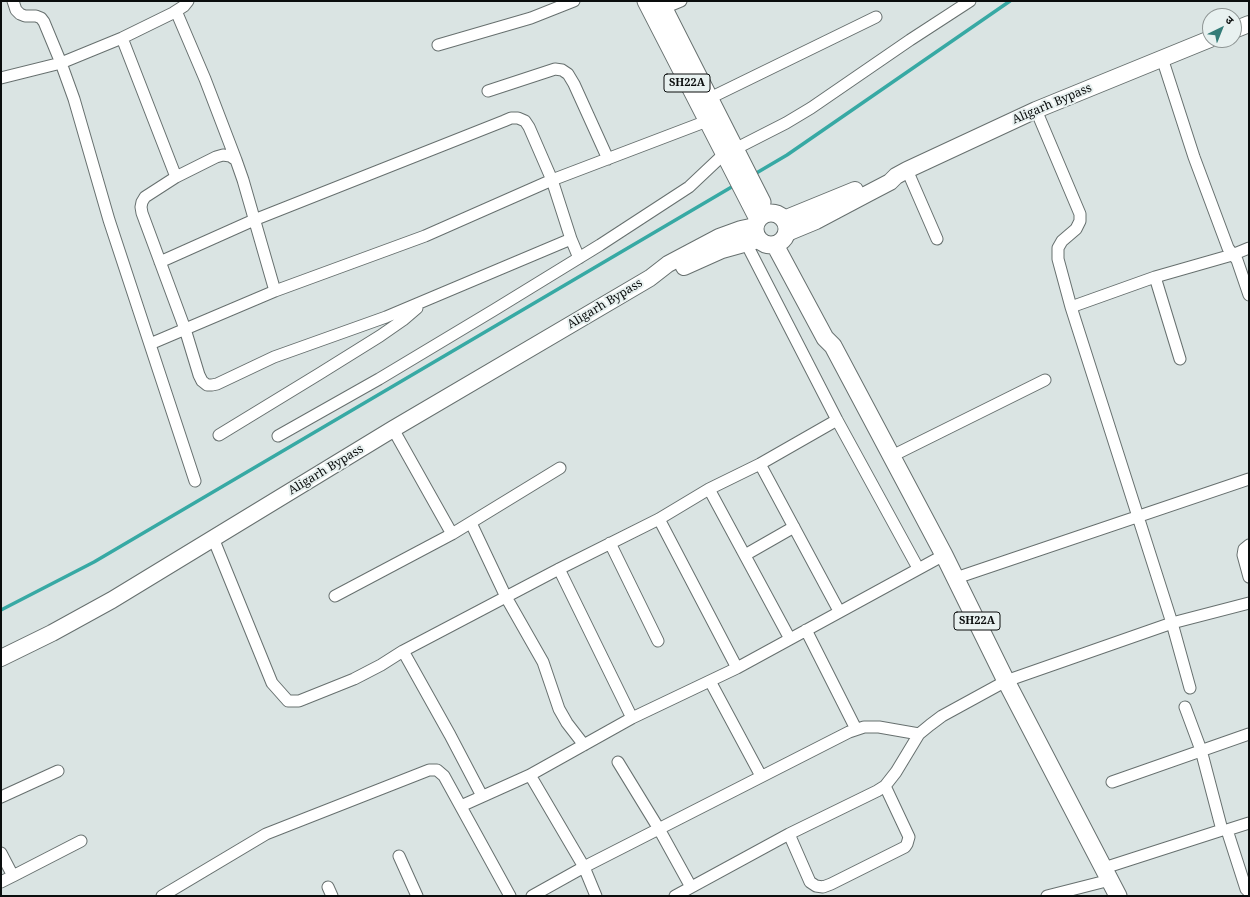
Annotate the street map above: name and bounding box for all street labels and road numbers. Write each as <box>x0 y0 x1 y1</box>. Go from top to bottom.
road number: SH22A <box>664 74 710 92</box>
street label: Aligarh Bypass <box>1010 81 1094 127</box>
street label: Aligarh Bypass <box>565 276 645 332</box>
street label: Aligarh Bypass <box>286 442 366 498</box>
road number: SH22A <box>954 612 1000 630</box>

